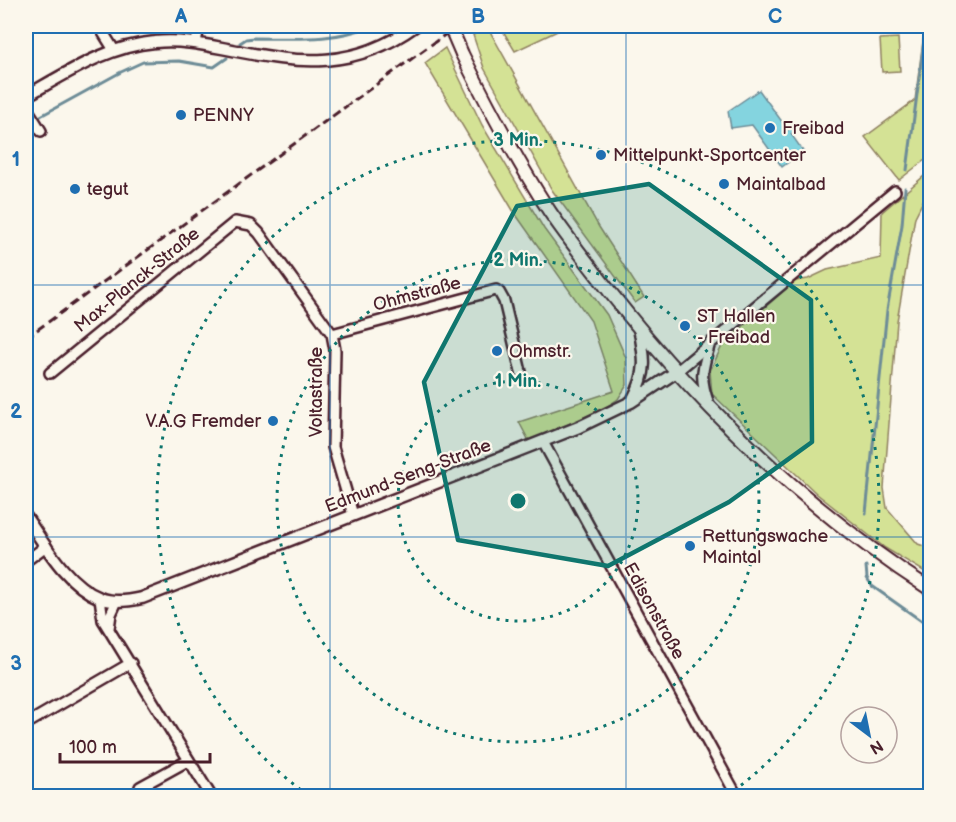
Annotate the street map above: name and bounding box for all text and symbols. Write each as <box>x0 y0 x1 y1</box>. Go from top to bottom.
text: A <box>174 5 188 29</box>
text: B <box>471 5 485 29</box>
text: C <box>768 5 782 29</box>
place label: PENNY <box>193 105 254 126</box>
marker: PENNY <box>174 108 188 122</box>
place label: Freibad <box>782 118 844 139</box>
marker: Freibad <box>763 121 777 135</box>
text: 3 Min. <box>493 130 543 151</box>
place label: Mittelpunkt-Sportcenter <box>613 145 806 166</box>
text: 1 <box>12 148 20 172</box>
marker: Mittelpunkt-Sportcenter <box>594 148 608 162</box>
place label: Maintalbad <box>736 174 826 195</box>
marker: Maintalbad <box>717 177 731 191</box>
place label: tegut <box>87 179 129 200</box>
marker: tegut <box>68 182 82 196</box>
street label: Max-Planck-Straße <box>70 223 204 337</box>
text: 2 Min. <box>493 250 543 271</box>
street label: Ohmstraße <box>371 272 464 316</box>
place label: ST Hallen - Freibad <box>697 306 775 348</box>
marker: ST Hallen - Freibad <box>678 319 692 333</box>
place label: Ohmstr. <box>509 341 571 362</box>
marker: Ohmstr. <box>490 344 504 358</box>
street label: Voltastraße <box>306 346 327 437</box>
text: 1 Min. <box>495 371 541 392</box>
text: 2 <box>10 400 22 424</box>
place label: V.A.G Fremder <box>146 411 261 432</box>
marker: V.A.G Fremder <box>266 414 280 428</box>
street label: Edmund-Seng-Straße <box>322 435 494 517</box>
centre of rings <box>508 491 528 511</box>
place label: Rettungswache Maintal <box>702 526 829 568</box>
marker: Rettungswache Maintal <box>683 539 697 553</box>
street label: Edisonstraße <box>619 559 689 663</box>
text: 3 <box>10 652 22 676</box>
north arrow <box>839 705 899 765</box>
scale bar <box>60 726 210 764</box>
text: N <box>866 735 886 758</box>
text: 100 m <box>69 737 117 758</box>

